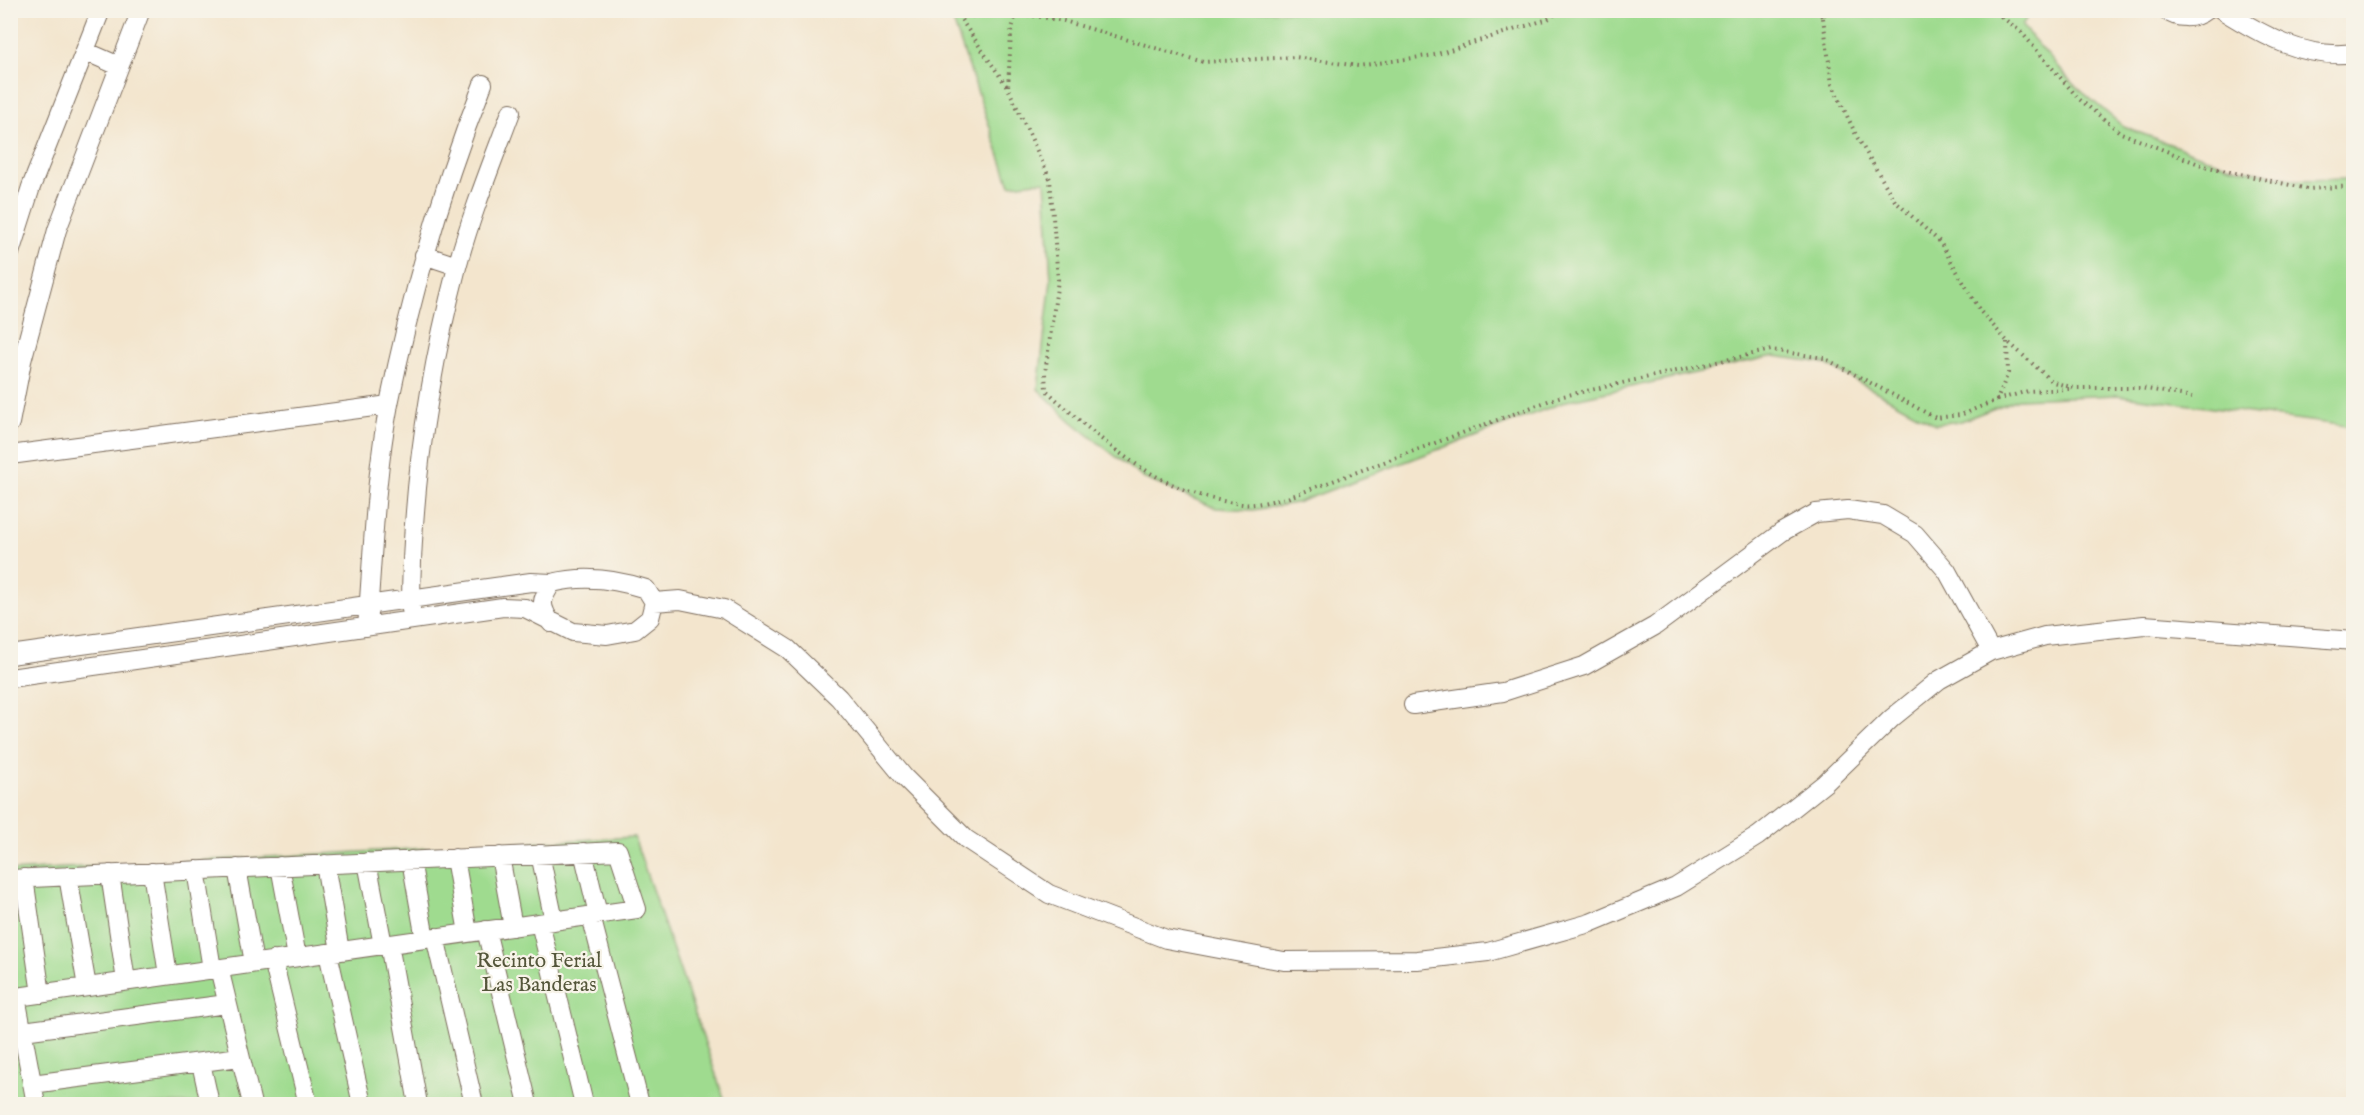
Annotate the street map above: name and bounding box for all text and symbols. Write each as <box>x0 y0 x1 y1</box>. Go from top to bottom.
park label: Recinto Ferial Las Banderas <box>476 948 602 999</box>

